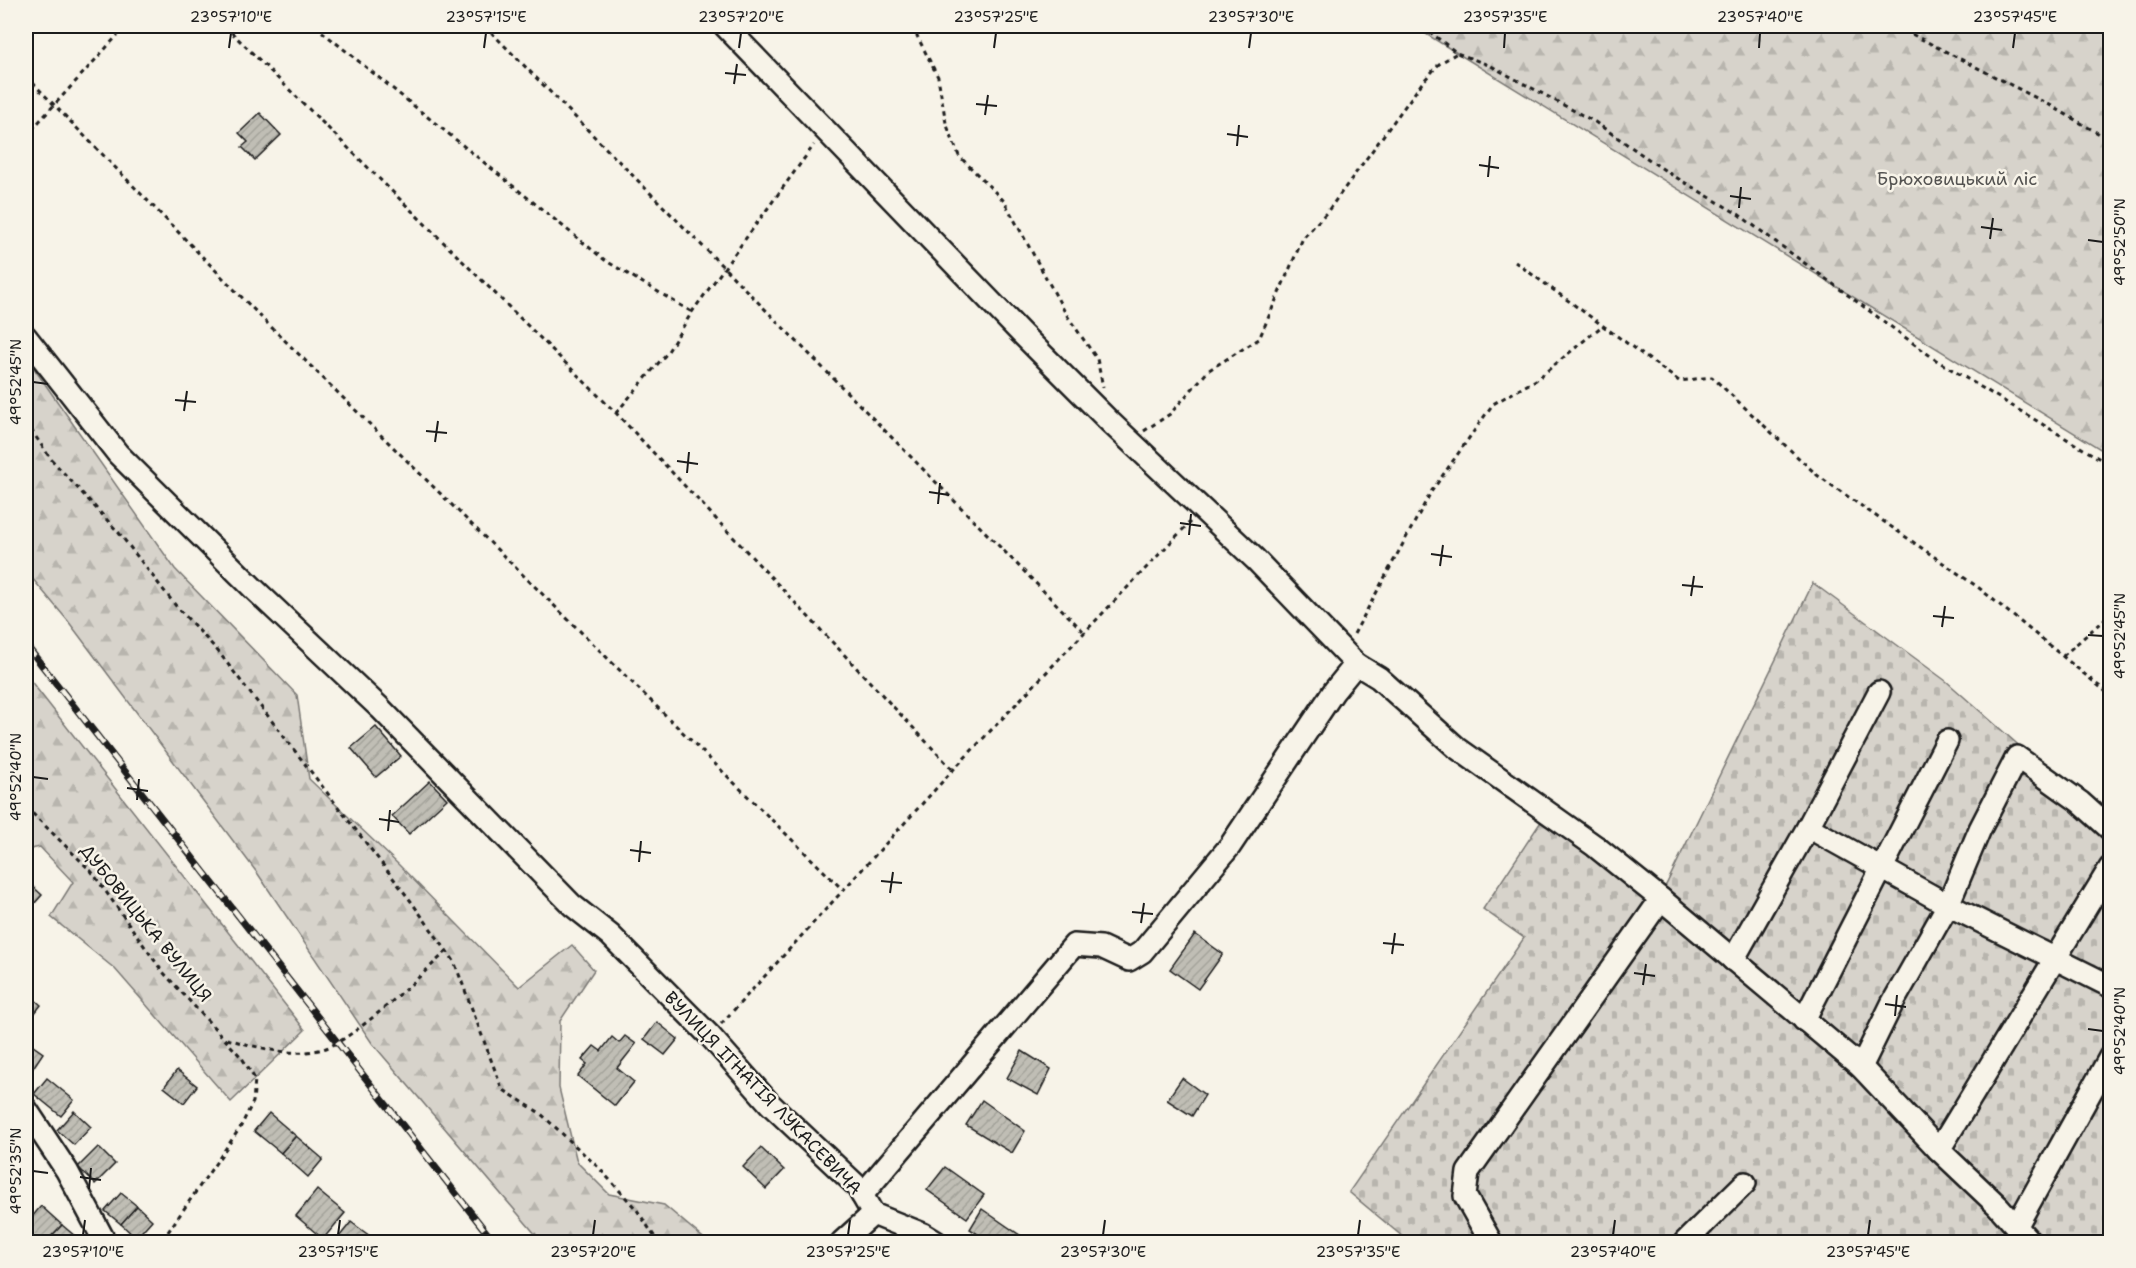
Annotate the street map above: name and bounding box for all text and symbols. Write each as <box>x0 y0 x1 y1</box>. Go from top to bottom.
text: 23°57'10"E <box>190 7 272 27</box>
text: 23°57'15"E <box>445 7 527 27</box>
text: 23°57'20"E <box>698 7 784 27</box>
text: 23°57'25"E <box>954 7 1038 27</box>
text: 23°57'30"E <box>1208 7 1294 27</box>
text: 23°57'35"E <box>1463 7 1547 27</box>
text: 23°57'40"E <box>1717 7 1803 27</box>
text: 23°57'45"E <box>1973 7 2057 27</box>
park label: Брюховицький ліс <box>1877 167 2037 191</box>
text: 49°52'50"N <box>2110 198 2130 286</box>
text: 49°52'45"N <box>6 339 26 425</box>
text: 49°52'45"N <box>2110 593 2130 679</box>
text: 49°52'40"N <box>6 733 26 821</box>
street label: ДУБОВИЦЬКА ВУЛИЦЯ <box>75 839 217 1007</box>
street label: ВУЛИЦЯ ІГНАТІЯ ЛУКАСЕВИЧА <box>659 986 867 1200</box>
text: 49°52'40"N <box>2110 987 2130 1075</box>
text: 49°52'35"N <box>6 1128 26 1214</box>
text: 23°57'10"E <box>42 1242 124 1262</box>
text: 23°57'15"E <box>297 1242 379 1262</box>
text: 23°57'20"E <box>550 1242 636 1262</box>
text: 23°57'25"E <box>806 1242 890 1262</box>
text: 23°57'30"E <box>1060 1242 1146 1262</box>
text: 23°57'35"E <box>1316 1242 1400 1262</box>
text: 23°57'40"E <box>1570 1242 1656 1262</box>
text: 23°57'45"E <box>1826 1242 1910 1262</box>

